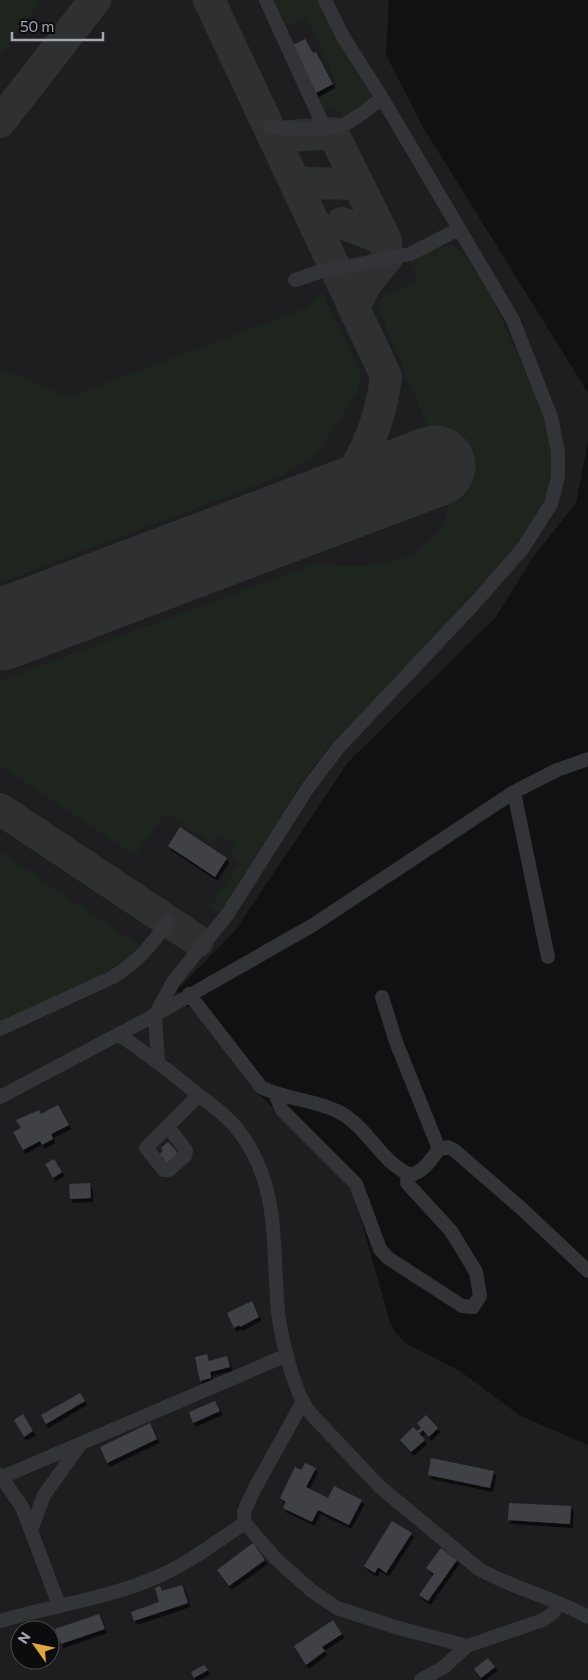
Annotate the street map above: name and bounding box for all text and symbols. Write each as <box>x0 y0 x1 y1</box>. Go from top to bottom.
scale bar <box>12 10 104 42</box>
text: 50 m <box>20 17 54 35</box>
north arrow <box>10 1620 60 1670</box>
text: N <box>14 1629 34 1647</box>

